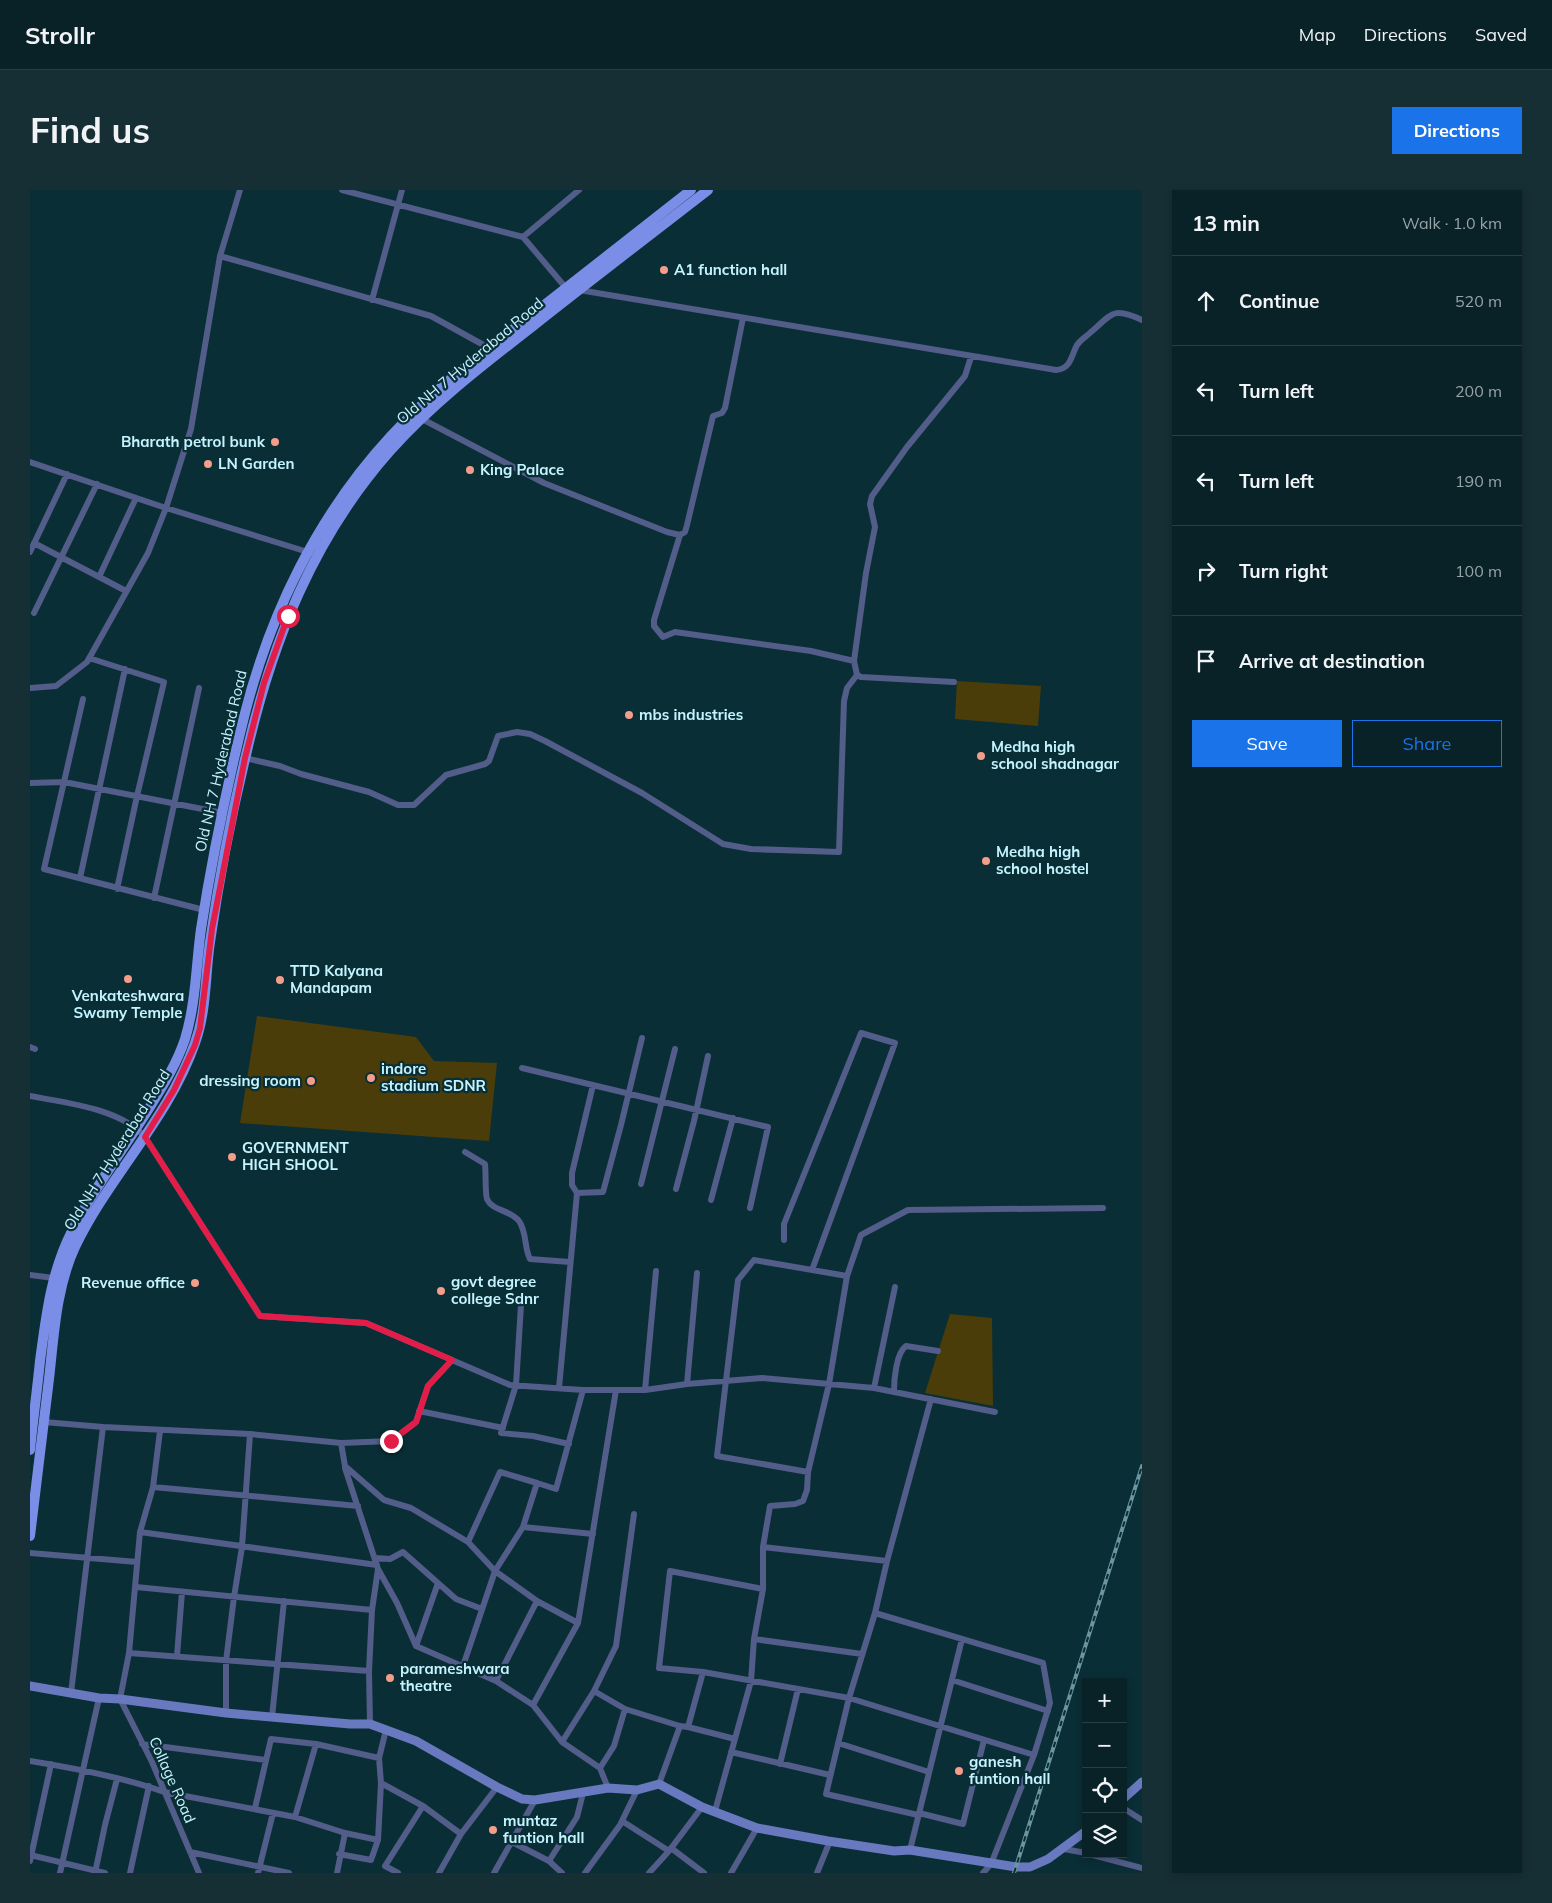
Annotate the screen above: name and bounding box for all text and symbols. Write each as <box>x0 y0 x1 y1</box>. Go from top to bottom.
text: Strollr <box>25 20 95 50</box>
text: Map <box>1299 23 1336 46</box>
text: Directions <box>1364 23 1447 46</box>
text: Saved <box>1475 23 1527 46</box>
button: Directions <box>1392 107 1522 154</box>
text: Find us <box>30 108 150 152</box>
text: 13 min <box>1192 210 1260 236</box>
text: Walk · 1.0 km <box>1402 213 1502 233</box>
place label: A1 function hall <box>674 260 787 279</box>
marker: A1 function hall <box>658 264 670 276</box>
icon: ahead <box>1192 287 1220 315</box>
text: Continue <box>1239 289 1319 313</box>
text: 520 m <box>1455 291 1502 311</box>
street label: Old NH 7 Hyderabad Road <box>392 294 547 428</box>
icon: left <box>1192 377 1220 405</box>
text: Turn left <box>1239 379 1314 403</box>
text: 200 m <box>1455 381 1502 401</box>
place label: Bharath petrol bunk <box>121 432 266 451</box>
marker: Bharath petrol bunk <box>269 436 281 448</box>
place label: LN Garden <box>218 454 295 473</box>
marker: LN Garden <box>202 458 214 470</box>
place label: King Palace <box>480 460 564 479</box>
marker: King Palace <box>464 464 476 476</box>
icon: left <box>1192 467 1220 495</box>
text: Turn left <box>1239 469 1314 493</box>
text: 190 m <box>1455 471 1502 491</box>
icon: right <box>1192 557 1220 585</box>
text: Turn right <box>1239 559 1328 583</box>
text: 100 m <box>1455 561 1502 581</box>
route start <box>277 605 300 628</box>
icon: arrive <box>1192 647 1220 675</box>
text: Arrive at destination <box>1239 649 1425 673</box>
street label: Old NH 7 Hyderabad Road <box>190 668 251 854</box>
place label: mbs industries <box>639 705 743 724</box>
marker: mbs industries <box>623 709 635 721</box>
button: Save <box>1192 720 1342 767</box>
button: Share <box>1352 720 1502 767</box>
place label: Medha high school shadnagar <box>991 737 1119 773</box>
marker: Medha high school shadnagar <box>975 750 987 762</box>
place label: Medha high school hostel <box>996 842 1089 878</box>
marker: Medha high school hostel <box>980 855 992 867</box>
place label: TTD Kalyana Mandapam <box>290 961 383 997</box>
marker: Venkateshwara Swamy Temple <box>122 973 134 985</box>
marker: TTD Kalyana Mandapam <box>274 974 286 986</box>
place label: Venkateshwara Swamy Temple <box>71 986 184 1022</box>
place label: indore stadium SDNR <box>381 1059 487 1095</box>
street label: Old NH 7 Hyderabad Road <box>59 1066 174 1234</box>
place label: dressing room <box>199 1071 301 1090</box>
marker: indore stadium SDNR <box>365 1072 377 1084</box>
marker: dressing room <box>305 1075 317 1087</box>
place label: GOVERNMENT HIGH SHOOL <box>242 1138 350 1174</box>
marker: GOVERNMENT HIGH SHOOL <box>226 1151 238 1163</box>
place label: govt degree college Sdnr <box>451 1272 539 1308</box>
place label: Revenue office <box>81 1273 185 1292</box>
marker: Revenue office <box>189 1277 201 1289</box>
marker: govt degree college Sdnr <box>435 1285 447 1297</box>
route end <box>380 1430 403 1453</box>
place label: parameshwara theatre <box>400 1659 509 1695</box>
marker: parameshwara theatre <box>384 1672 396 1684</box>
map controls <box>1082 1678 1127 1858</box>
button: + <box>1082 1678 1127 1723</box>
button: − <box>1082 1723 1127 1768</box>
street label: Collage Road <box>145 1734 200 1826</box>
place label: ganesh funtion hall <box>969 1752 1050 1788</box>
marker: ganesh funtion hall <box>953 1765 965 1777</box>
button: locate <box>1082 1768 1127 1813</box>
place label: muntaz funtion hall <box>503 1811 584 1847</box>
button: layers <box>1082 1813 1127 1858</box>
marker: muntaz funtion hall <box>487 1824 499 1836</box>

